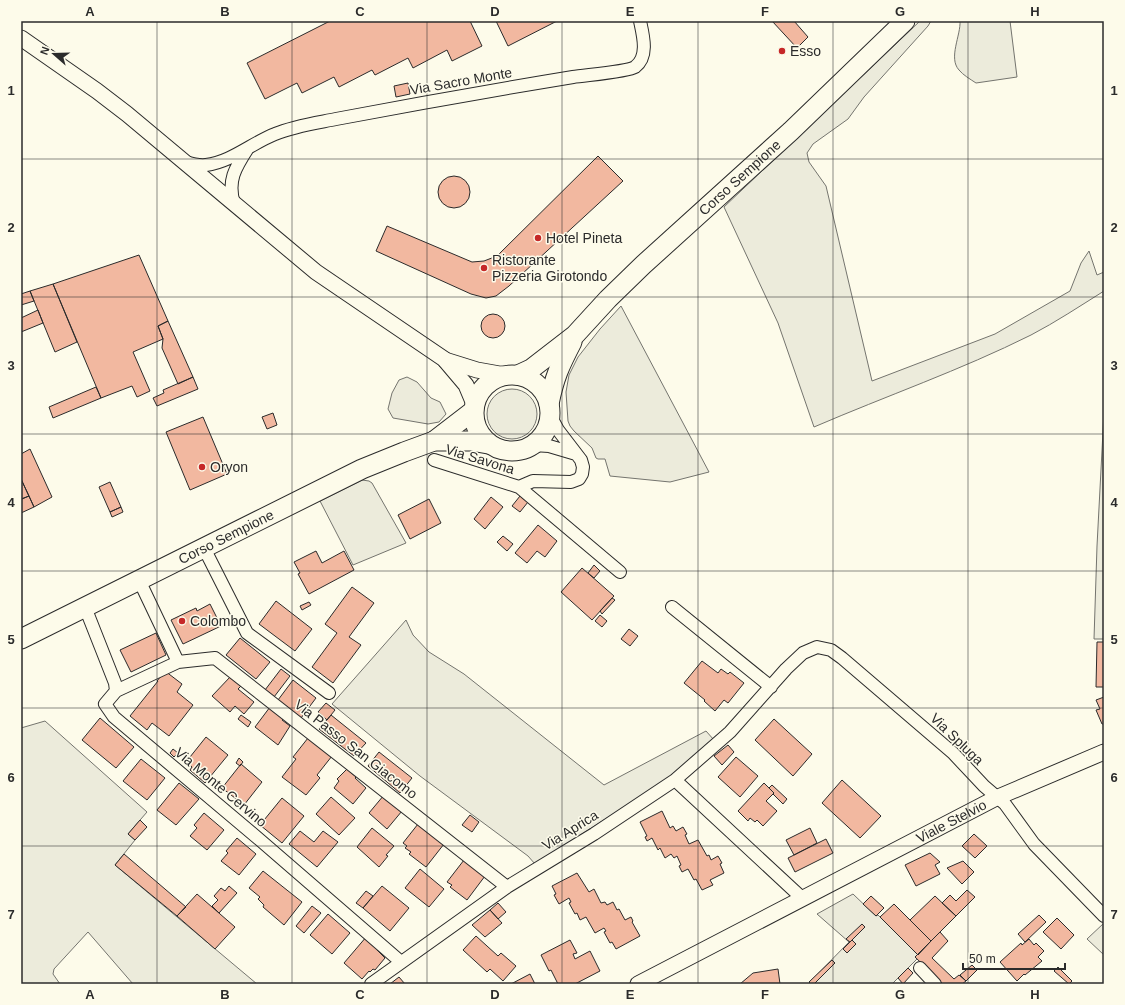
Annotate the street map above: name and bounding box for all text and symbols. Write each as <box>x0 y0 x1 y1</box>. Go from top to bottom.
text: A <box>85 4 95 19</box>
text: B <box>220 4 230 19</box>
text: C <box>355 4 365 19</box>
text: D <box>490 4 500 19</box>
text: E <box>626 4 635 19</box>
text: F <box>761 4 769 19</box>
text: G <box>895 4 905 19</box>
text: H <box>1030 4 1040 19</box>
north arrow <box>34 34 74 74</box>
place label: Esso <box>790 43 821 59</box>
text: N <box>38 45 52 56</box>
marker: Esso <box>777 46 787 56</box>
street label: Via Sacro Monte <box>409 64 513 98</box>
text: 1 <box>7 83 15 98</box>
text: 1 <box>1110 83 1118 98</box>
street label: Corso Sempione <box>696 136 784 218</box>
text: 2 <box>7 220 15 235</box>
text: 2 <box>1110 220 1118 235</box>
place label: Hotel Pineta <box>546 230 622 246</box>
marker: Hotel Pineta <box>533 233 543 243</box>
place label: Ristorante Pizzeria Girotondo <box>492 252 607 284</box>
marker: Ristorante Pizzeria Girotondo <box>479 263 489 273</box>
text: 3 <box>7 358 15 373</box>
text: 3 <box>1110 358 1118 373</box>
street label: Via Savona <box>444 441 517 477</box>
place label: Oryon <box>210 459 248 475</box>
marker: Oryon <box>197 462 207 472</box>
text: 4 <box>7 495 15 510</box>
text: 4 <box>1110 495 1118 510</box>
street label: Corso Sempione <box>176 506 276 567</box>
place label: Colombo <box>190 613 246 629</box>
marker: Colombo <box>177 616 187 626</box>
text: 5 <box>7 632 15 647</box>
text: 5 <box>1110 632 1118 647</box>
street label: Via Passo San Giacomo <box>291 696 421 802</box>
street label: Via Spluga <box>927 710 987 768</box>
street label: Via Monte Cervino <box>172 744 270 830</box>
text: 6 <box>7 770 15 785</box>
text: 6 <box>1110 770 1118 785</box>
street label: Viale Stelvio <box>913 796 989 846</box>
street label: Via Aprica <box>539 806 601 853</box>
text: 7 <box>7 907 15 922</box>
text: 7 <box>1110 907 1118 922</box>
scale bar <box>963 945 1065 971</box>
text: 50 m <box>969 952 996 966</box>
text: A <box>85 987 95 1002</box>
text: B <box>220 987 230 1002</box>
text: C <box>355 987 365 1002</box>
text: D <box>490 987 500 1002</box>
text: E <box>626 987 635 1002</box>
text: F <box>761 987 769 1002</box>
text: G <box>895 987 905 1002</box>
text: H <box>1030 987 1040 1002</box>

